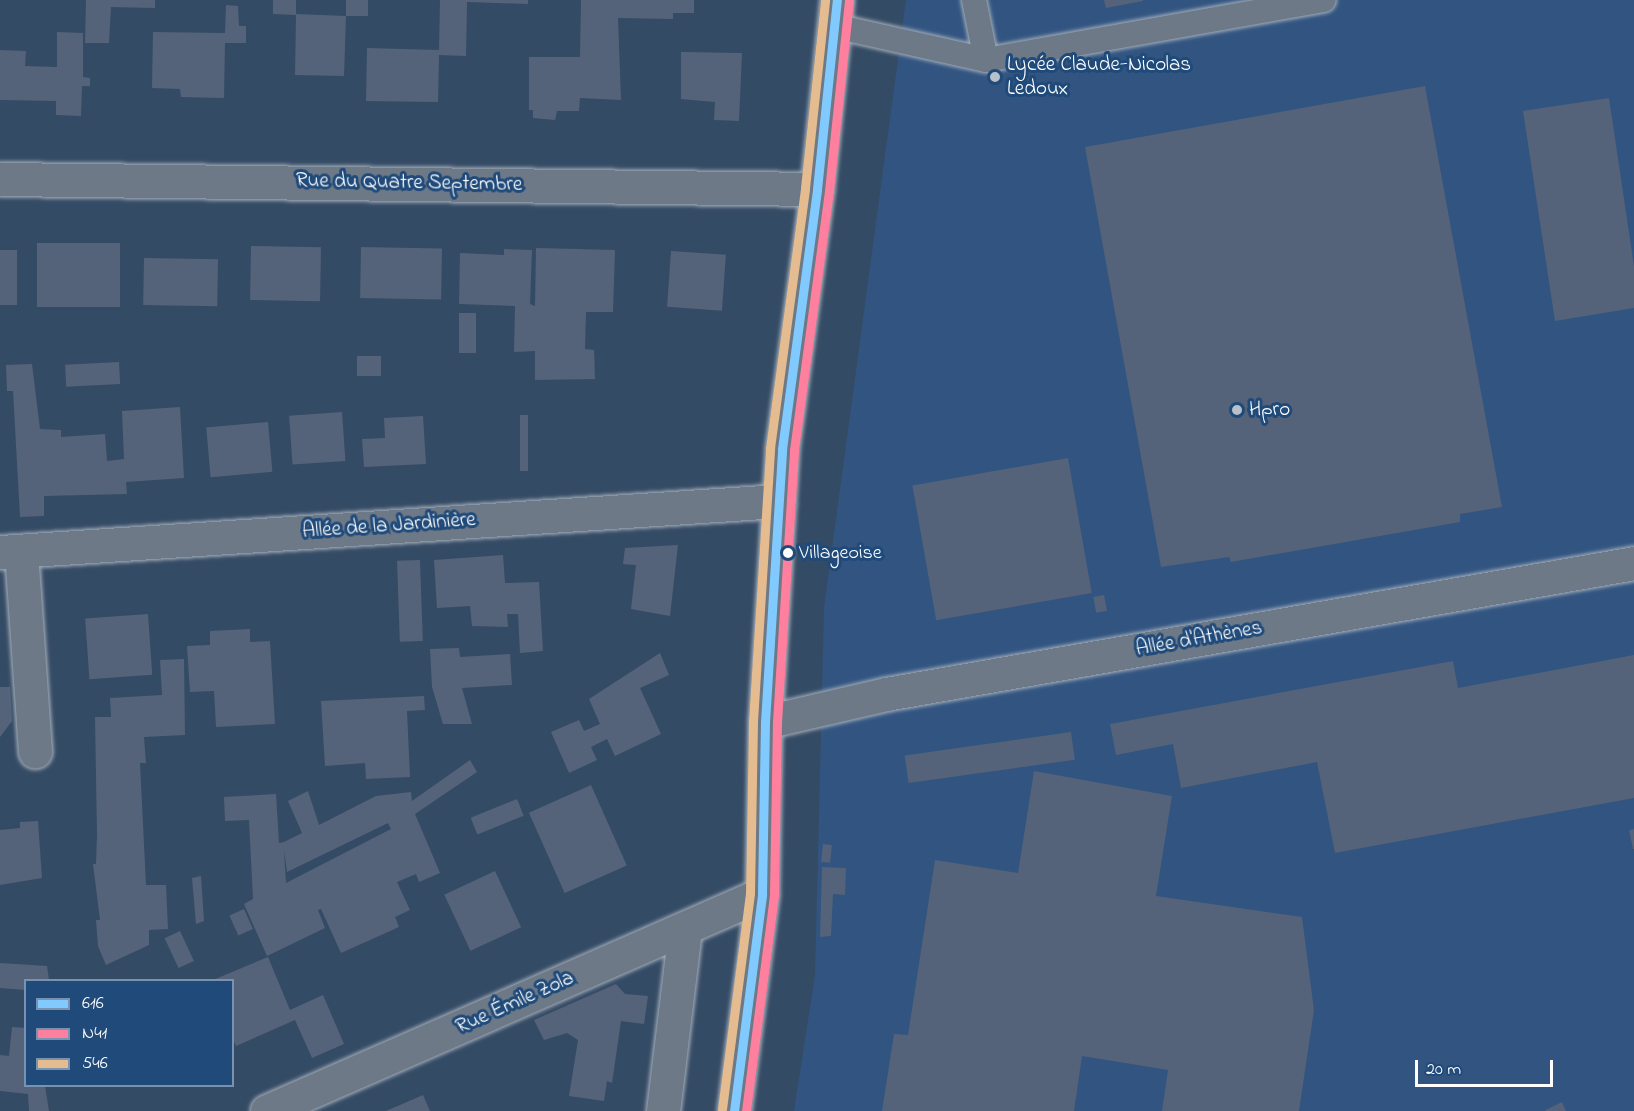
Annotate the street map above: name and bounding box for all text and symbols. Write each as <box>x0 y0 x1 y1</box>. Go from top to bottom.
place label: Lycée Claude-Nicolas Ledoux <box>1007 52 1191 102</box>
marker: Lycée Claude-Nicolas Ledoux <box>988 70 1002 84</box>
street label: Rue du Quatre Septembre <box>296 168 522 198</box>
place label: Hpro <box>1249 397 1290 423</box>
marker: Hpro <box>1230 403 1244 417</box>
street label: Allée de la Jardinière <box>301 507 477 545</box>
place label: Villageoise <box>799 541 882 565</box>
marker: Villageoise <box>782 547 794 559</box>
street label: Allée d'Athènes <box>1134 615 1264 663</box>
street label: Rue Émile Zola <box>452 966 578 1040</box>
legend <box>24 979 234 1087</box>
text: 616 <box>82 991 104 1017</box>
text: N41 <box>82 1021 107 1047</box>
scale bar <box>1418 1048 1556 1086</box>
text: 546 <box>82 1051 108 1077</box>
text: 20 m <box>1426 1057 1461 1083</box>

